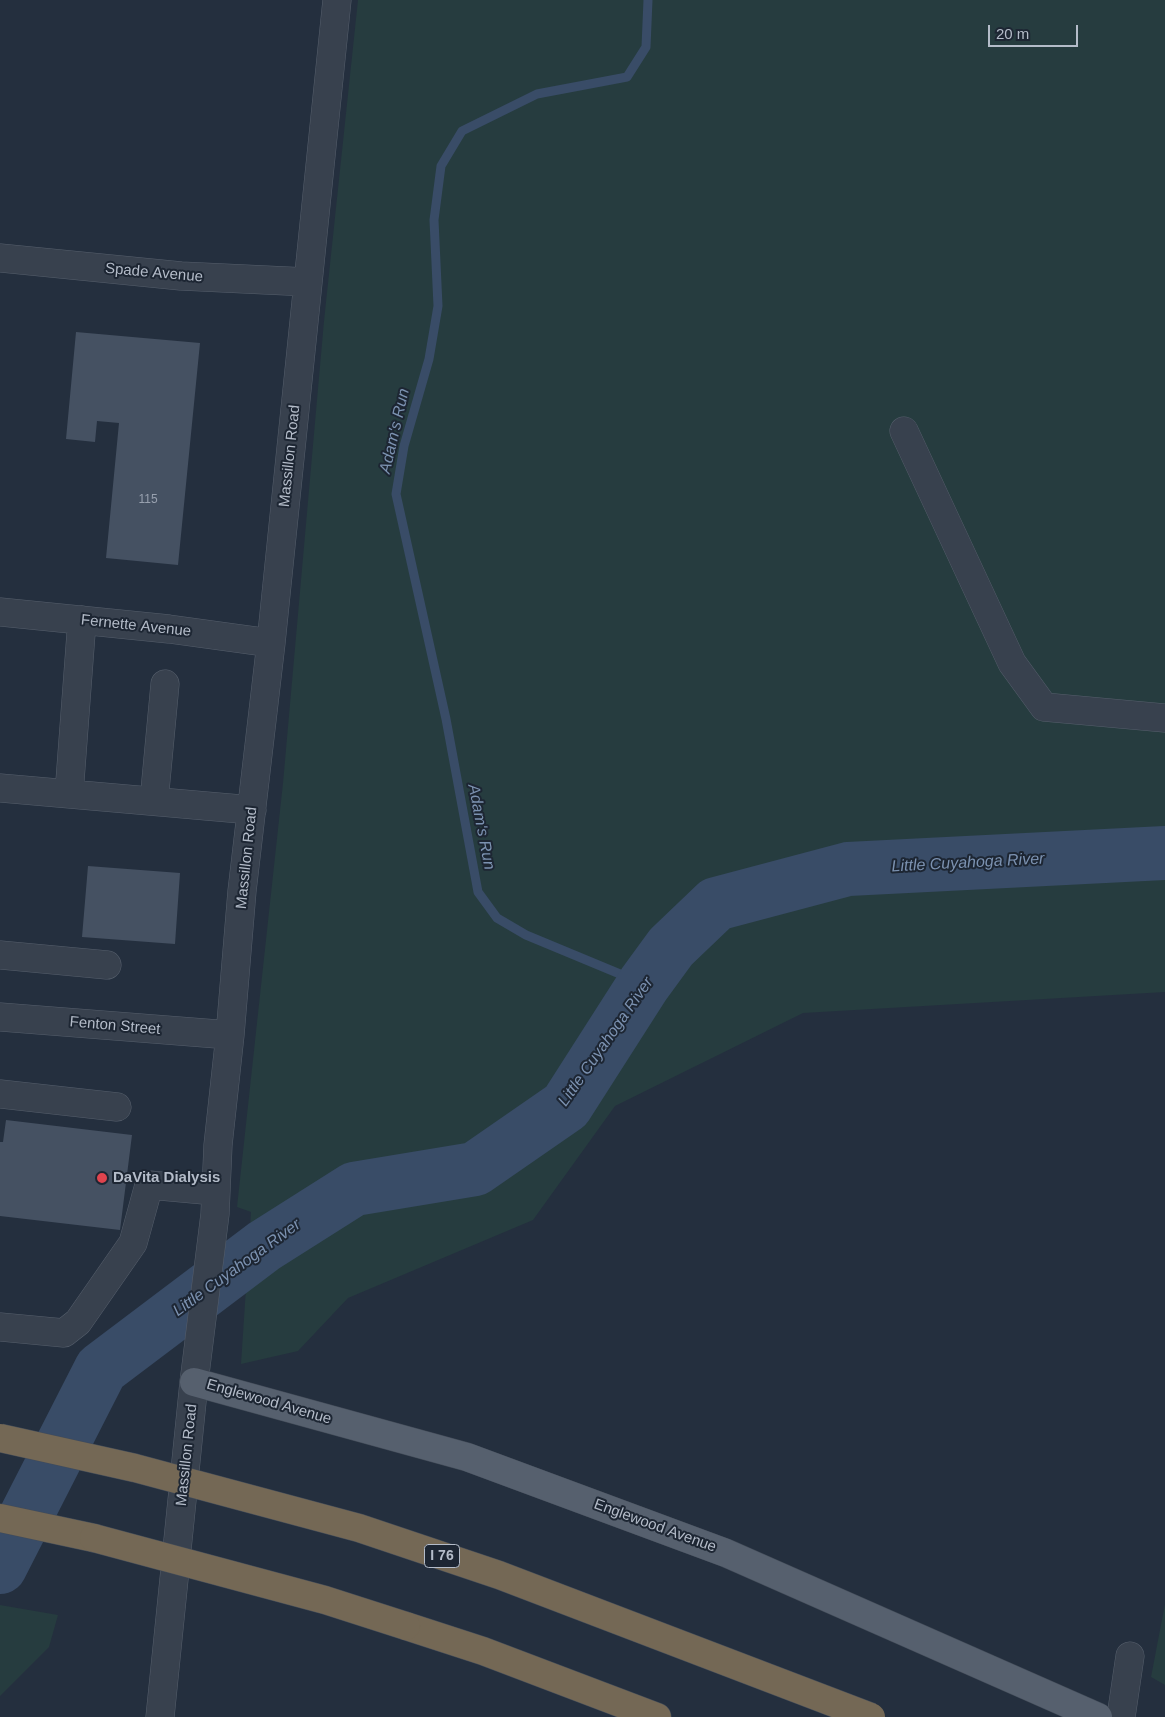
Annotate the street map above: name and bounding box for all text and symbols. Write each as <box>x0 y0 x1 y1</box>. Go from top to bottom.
scale bar <box>990 15 1080 47</box>
text: 20 m <box>996 25 1029 42</box>
street label: Spade Avenue <box>104 260 204 286</box>
water label: Adam's Run <box>376 387 414 475</box>
street label: Massillon Road <box>276 404 304 508</box>
house number: 115 <box>138 493 158 507</box>
street label: Fernette Avenue <box>80 611 192 641</box>
water label: Adam's Run <box>463 783 499 871</box>
street label: Massillon Road <box>233 806 261 910</box>
water label: Little Cuyahoga River <box>891 849 1045 877</box>
water label: Little Cuyahoga River <box>554 974 658 1110</box>
street label: Fenton Street <box>69 1013 161 1039</box>
place label: DaVita Dialysis <box>113 1169 220 1187</box>
marker: DaVita Dialysis <box>95 1171 109 1185</box>
water label: Little Cuyahoga River <box>169 1215 305 1321</box>
street label: Englewood Avenue <box>205 1376 333 1428</box>
street label: Massillon Road <box>173 1403 201 1507</box>
street label: Englewood Avenue <box>591 1495 719 1557</box>
road number: I 76 <box>424 1544 460 1568</box>

